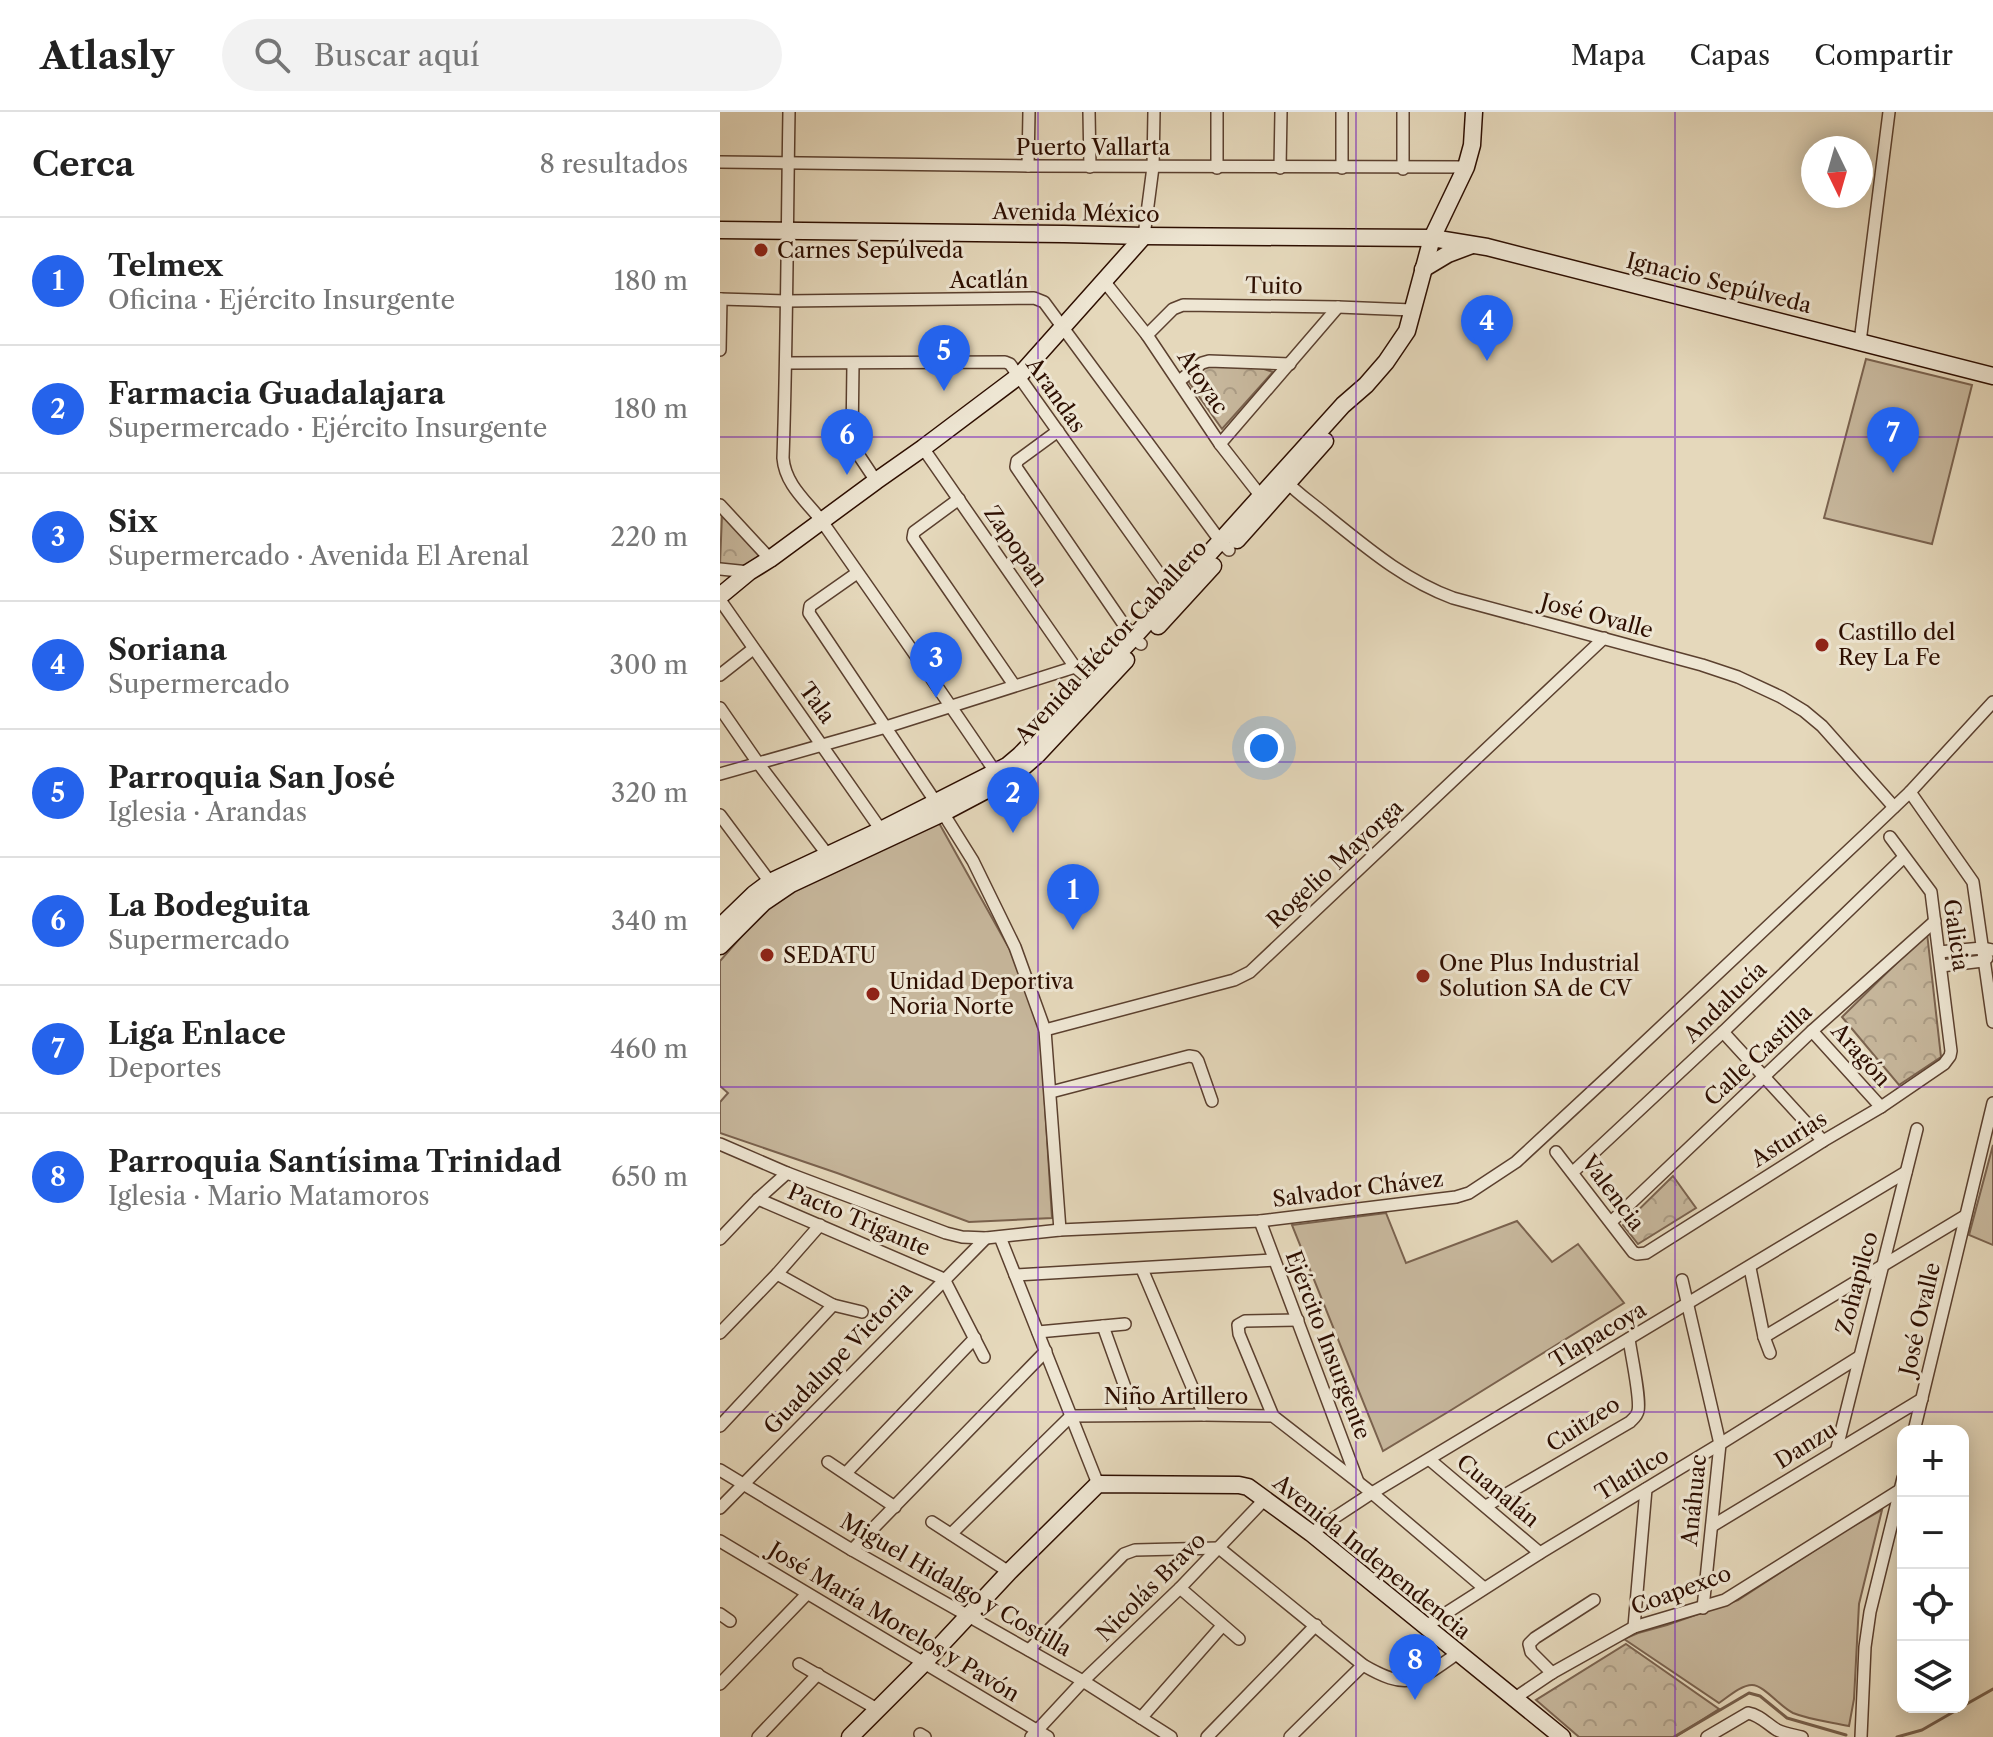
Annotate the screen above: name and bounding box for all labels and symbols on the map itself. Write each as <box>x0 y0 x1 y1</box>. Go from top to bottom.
street label: Puerto Vallarta <box>1016 134 1171 161</box>
north arrow <box>1801 136 1873 208</box>
street label: Avenida México <box>991 198 1160 228</box>
place label: Carnes Sepúlveda <box>777 237 964 264</box>
marker: Carnes Sepúlveda <box>752 241 770 259</box>
street label: Ignacio Sepúlveda <box>1624 247 1815 319</box>
street label: Acatlán <box>949 267 1029 294</box>
street label: Tuito <box>1245 272 1303 300</box>
pin: 4 <box>1461 295 1513 361</box>
pin: 5 <box>918 325 970 391</box>
street label: Atoyac <box>1171 344 1234 419</box>
street label: Arandas <box>1020 351 1092 438</box>
pin: 7 <box>1867 407 1919 473</box>
pin: 6 <box>821 409 873 475</box>
street label: Zapopan <box>978 500 1054 592</box>
street label: Avenida Héctor Caballero <box>1009 534 1213 750</box>
street label: José Ovalle <box>1535 587 1656 644</box>
place label: Castillo del Rey La Fe <box>1838 619 1956 671</box>
pin: 3 <box>910 632 962 698</box>
marker: Castillo del Rey La Fe <box>1813 636 1831 654</box>
street label: Tala <box>793 677 841 729</box>
your location <box>1244 728 1284 768</box>
pin: 2 <box>987 767 1039 833</box>
street label: Rogelio Mayorga <box>1261 794 1409 934</box>
pin: 1 <box>1047 864 1099 930</box>
street label: Galicia <box>1938 897 1974 973</box>
place label: SEDATU <box>783 942 877 969</box>
marker: SEDATU <box>758 946 776 964</box>
place label: One Plus Industrial Solution SA de CV <box>1439 950 1640 1002</box>
street label: Andalucía <box>1677 956 1772 1049</box>
marker: One Plus Industrial Solution SA de CV <box>1414 967 1432 985</box>
place label: Unidad Deportiva Noria Norte <box>889 968 1074 1020</box>
marker: Unidad Deportiva Noria Norte <box>864 985 882 1003</box>
street label: Calle Castilla <box>1699 998 1818 1112</box>
street label: Aragón <box>1825 1017 1897 1092</box>
street label: Asturias <box>1745 1105 1832 1173</box>
street label: Valencia <box>1575 1149 1650 1237</box>
street label: Salvador Chávez <box>1271 1165 1445 1213</box>
street label: Pacto Trigante <box>784 1178 934 1262</box>
street label: Zohapilco <box>1830 1229 1884 1337</box>
street label: Ejército Insurgente <box>1280 1247 1376 1443</box>
street label: José Ovalle <box>1893 1260 1946 1381</box>
street label: Guadalupe Victoria <box>758 1276 918 1440</box>
street label: Tlapacoya <box>1545 1296 1651 1374</box>
street label: Niño Artillero <box>1104 1383 1248 1410</box>
street label: Cuitzeo <box>1541 1390 1625 1458</box>
street label: Danzu <box>1770 1416 1842 1474</box>
street label: Tlatilco <box>1590 1442 1674 1506</box>
street label: Cuanalán <box>1451 1449 1545 1533</box>
street label: Anáhuac <box>1676 1453 1712 1548</box>
street label: Avenida Independencia <box>1267 1468 1477 1645</box>
street label: Miguel Hidalgo y Costilla <box>836 1508 1077 1663</box>
street label: Nicolás Bravo <box>1091 1527 1211 1647</box>
street label: José María Morelos y Pavón <box>761 1535 1025 1708</box>
street label: Coapexco <box>1627 1559 1735 1621</box>
pin: 8 <box>1389 1634 1441 1700</box>

